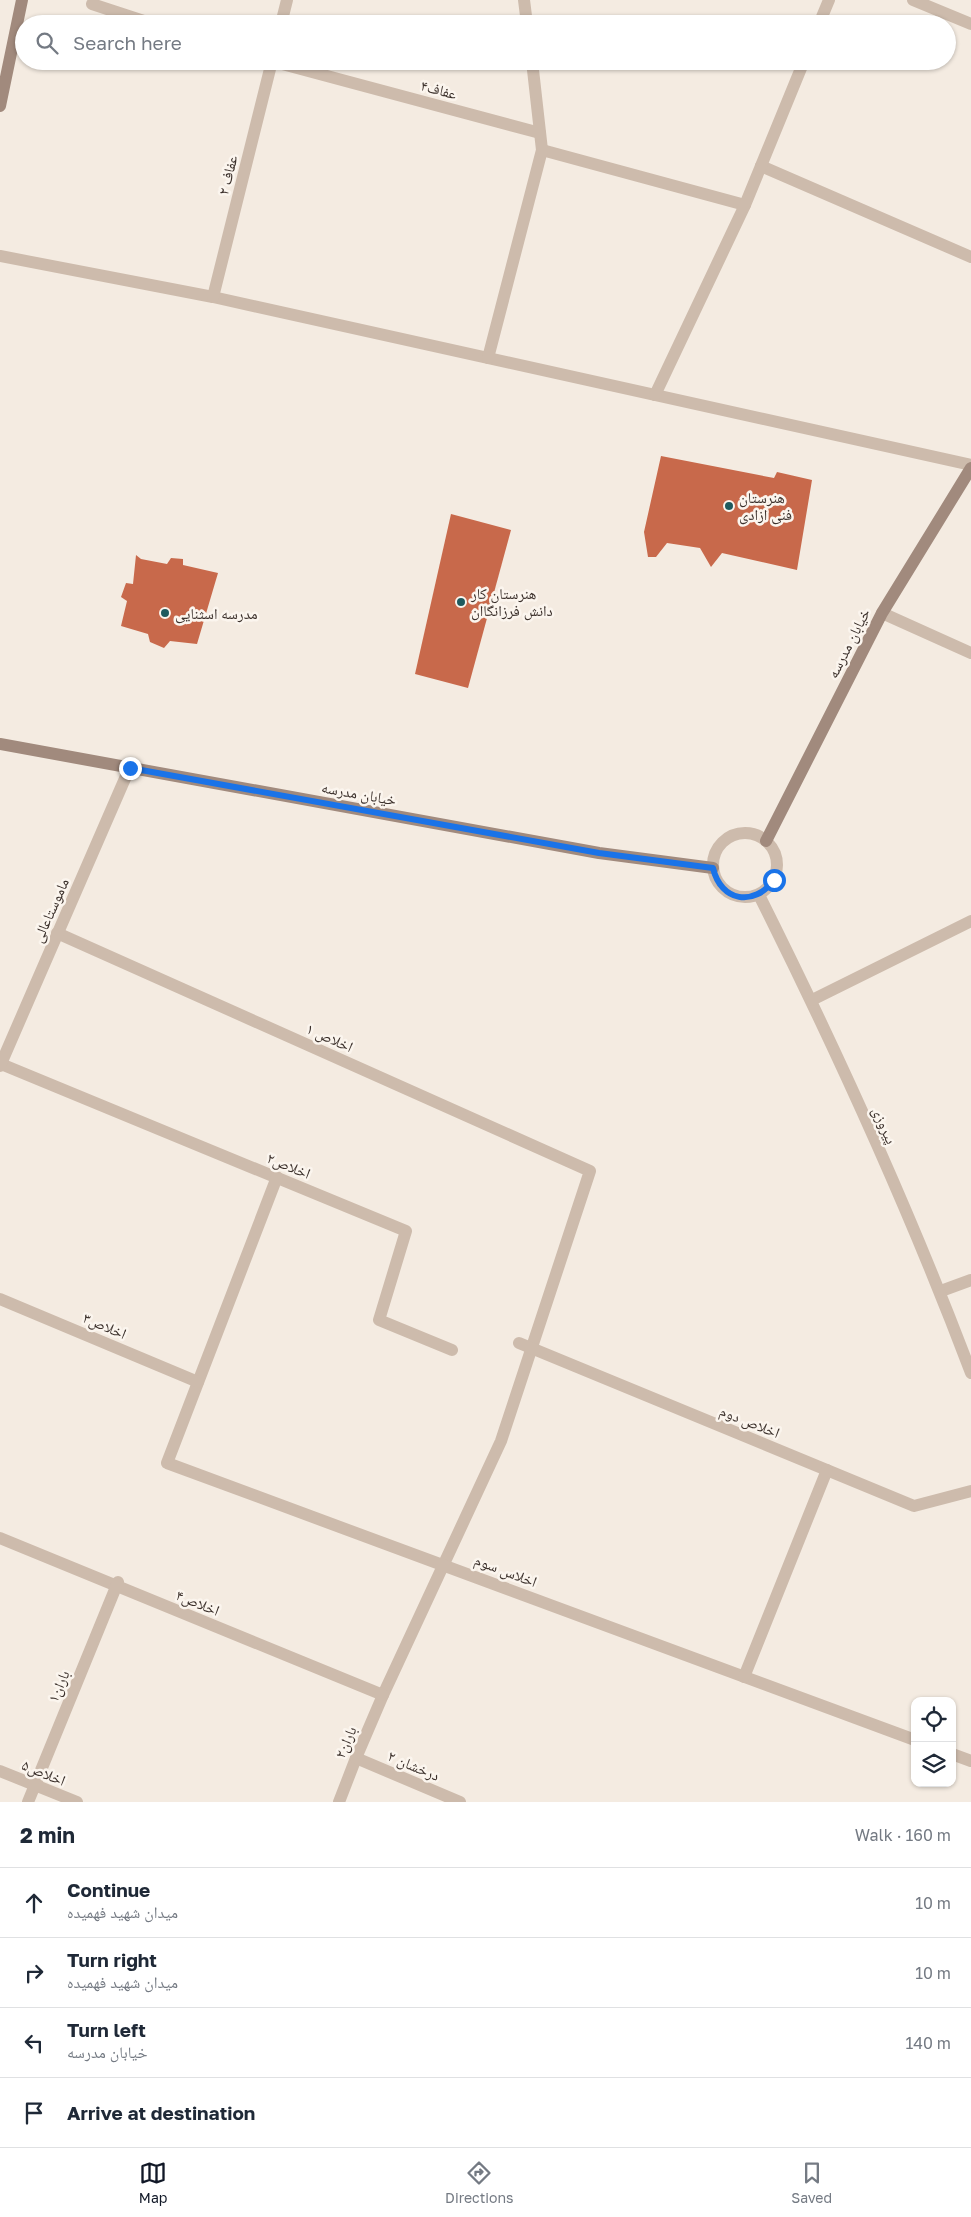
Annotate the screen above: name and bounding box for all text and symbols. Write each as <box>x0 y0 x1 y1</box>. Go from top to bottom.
search box <box>15 15 956 70</box>
icon: search <box>33 29 61 57</box>
text: Search here <box>73 31 182 54</box>
street label: عفاف۴ <box>419 76 459 103</box>
street label: عفاف ۲ <box>213 153 241 197</box>
place label: هنرستان فنی ازادی <box>739 488 792 525</box>
marker: هنرستان فنی ازادی <box>723 500 735 512</box>
place label: هنرستان کار دانش فرزانگاان <box>470 584 553 621</box>
marker: هنرستان کار دانش فرزانگاان <box>455 596 467 608</box>
place label: مدرسه اسثنایی <box>175 604 258 624</box>
street label: خیابان مدرسه <box>823 605 875 682</box>
marker: مدرسه اسثنایی <box>159 607 171 619</box>
route end <box>119 757 142 780</box>
street label: خیابان مدرسه <box>320 778 398 810</box>
route start <box>763 869 786 892</box>
street label: ماموستاعالی <box>28 875 74 946</box>
street label: اخلاص ۱ <box>303 1019 356 1057</box>
street label: پیروزی <box>867 1104 901 1147</box>
street label: اخلاص۲ <box>264 1148 313 1184</box>
street label: اخلاص۳ <box>80 1308 129 1344</box>
street label: اخلاص دوم <box>717 1401 783 1443</box>
street label: اخلاس سوم <box>472 1550 540 1592</box>
street label: اخلاص۴ <box>173 1585 222 1621</box>
street label: باران۱ <box>43 1667 75 1705</box>
map controls <box>911 1697 956 1787</box>
button: locate <box>911 1697 956 1742</box>
street label: باران۲ <box>330 1723 362 1761</box>
button: layers <box>911 1742 956 1787</box>
street label: درخشان ۲ <box>385 1746 443 1786</box>
street label: اخلاص۵ <box>19 1755 68 1791</box>
text: 2 min <box>20 1822 75 1848</box>
text: Walk · 160 m <box>855 1825 951 1845</box>
text: Continue <box>67 1878 150 1901</box>
icon: ahead <box>20 1889 48 1917</box>
text: 10 m <box>915 1893 951 1913</box>
text: میدان شهید فهمیده <box>67 1902 178 1922</box>
text: Turn right <box>67 1948 157 1971</box>
icon: right <box>20 1959 48 1987</box>
text: 10 m <box>915 1963 951 1983</box>
text: میدان شهید فهمیده <box>67 1972 178 1992</box>
text: Turn left <box>67 2018 146 2041</box>
icon: left <box>20 2029 48 2057</box>
text: 140 m <box>905 2033 951 2053</box>
text: خیابان مدرسه <box>67 2042 148 2062</box>
icon: arrive <box>20 2099 48 2127</box>
text: Arrive at destination <box>67 2101 255 2124</box>
tab: Map <box>139 2159 167 2206</box>
tab: Directions <box>445 2159 514 2206</box>
tab: Saved <box>791 2159 832 2206</box>

